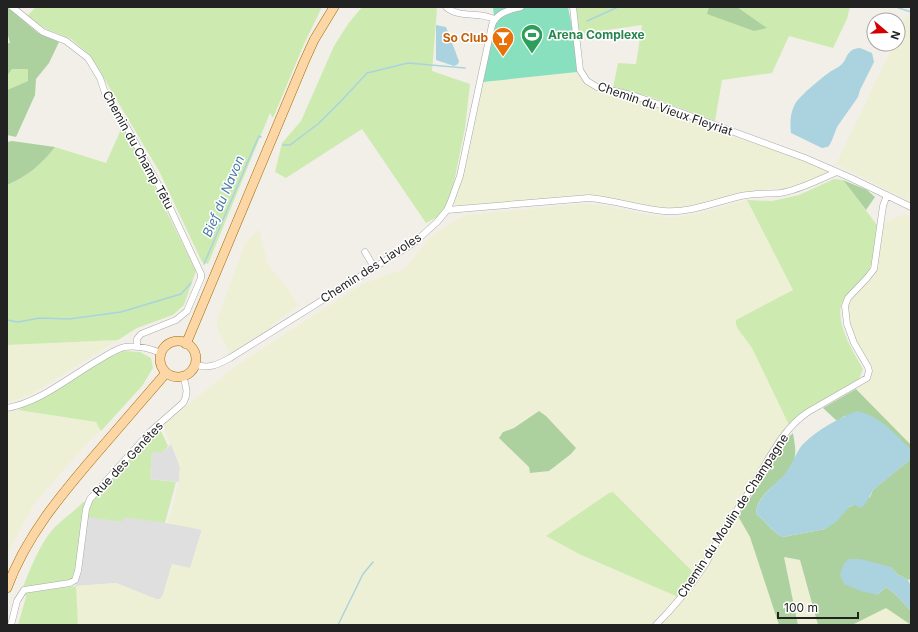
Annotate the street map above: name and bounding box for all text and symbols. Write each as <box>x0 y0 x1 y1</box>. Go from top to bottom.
north arrow <box>866 12 906 52</box>
sports icon: Arena Complexe <box>519 22 545 55</box>
bar icon: So Club <box>490 25 516 58</box>
place label: Arena Complexe <box>548 27 645 42</box>
text: N <box>887 29 903 42</box>
place label: So Club <box>443 30 488 45</box>
street label: Chemin du Vieux Fleyriat <box>596 78 735 139</box>
street label: Chemin du Champ Têtu <box>100 88 177 212</box>
water label: Bief du Navon <box>199 153 247 239</box>
street label: Chemin des Liavoles <box>318 229 424 306</box>
street label: Rue des Genêtes <box>89 418 166 499</box>
street label: Chemin du Moulin de Champagne <box>674 431 791 601</box>
scale bar <box>778 594 858 620</box>
text: 100 m <box>784 600 818 615</box>

